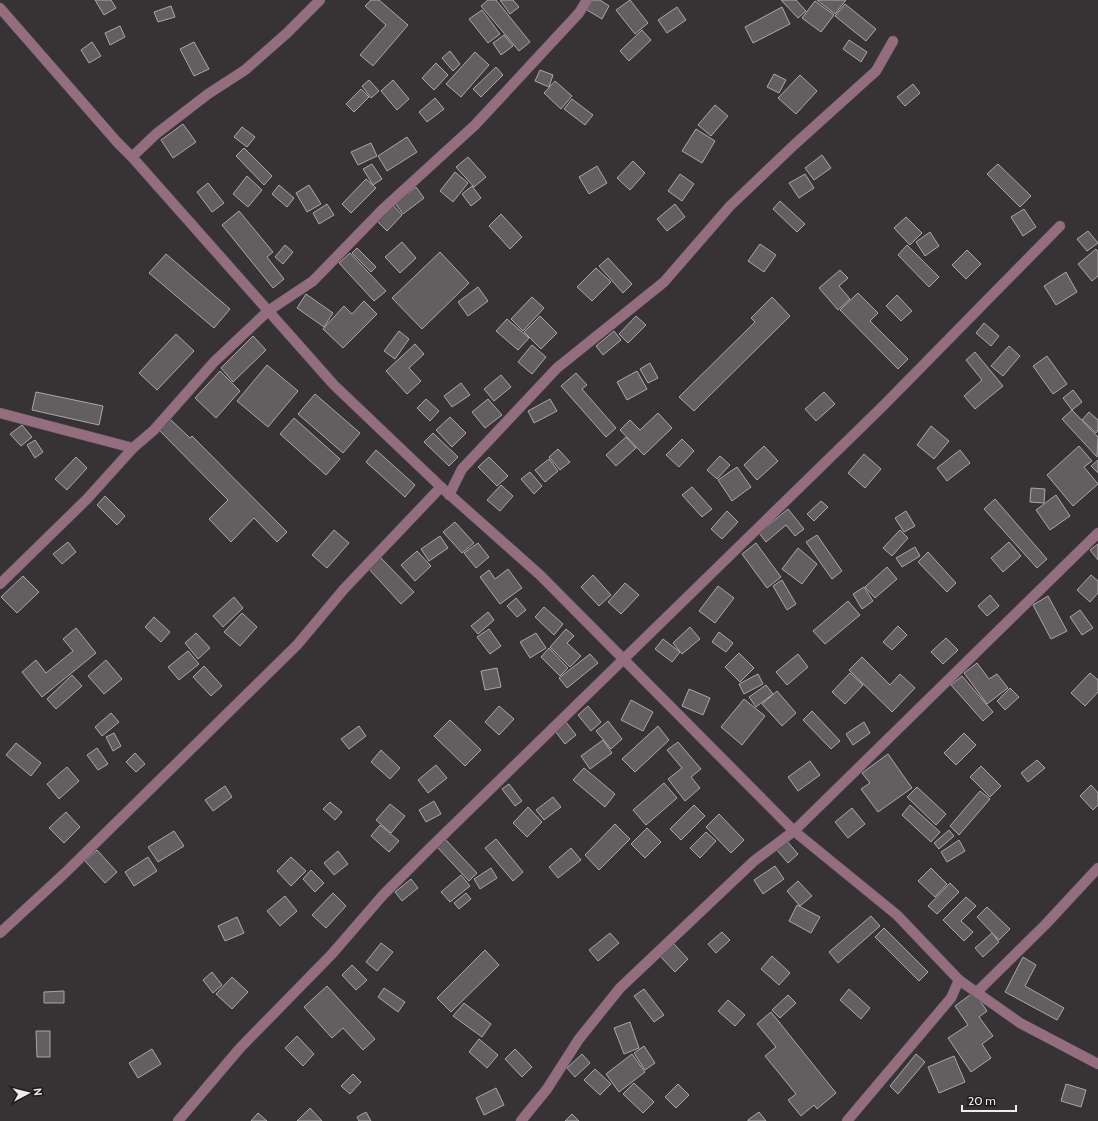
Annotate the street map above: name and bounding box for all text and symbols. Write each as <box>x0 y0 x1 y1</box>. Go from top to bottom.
north arrow <box>8 1073 48 1113</box>
text: N <box>31 1087 45 1096</box>
scale bar <box>962 1087 1016 1113</box>
text: 20 m <box>968 1093 996 1108</box>

